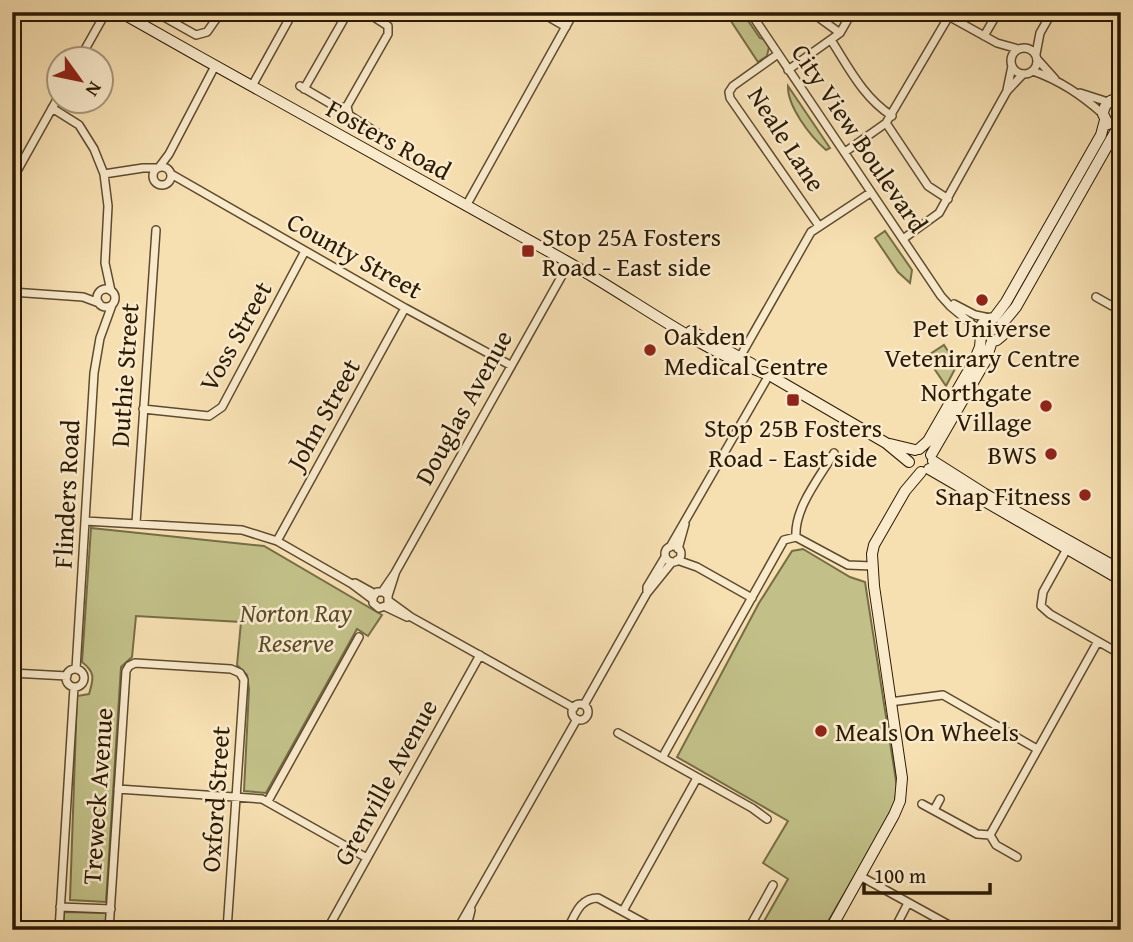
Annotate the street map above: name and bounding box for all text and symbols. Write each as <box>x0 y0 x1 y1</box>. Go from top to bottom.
street label: City View Boulevard <box>782 36 938 240</box>
north arrow <box>46 46 116 116</box>
text: N <box>79 76 109 102</box>
street label: Neale Lane <box>738 79 836 199</box>
street label: Fosters Road <box>319 89 459 190</box>
street label: County Street <box>280 202 430 308</box>
place label: Stop 25A Fosters Road - East side <box>542 217 721 286</box>
marker: Stop 25A Fosters Road - East side <box>520 243 536 259</box>
street label: Voss Street <box>189 274 281 398</box>
marker: Pet Universe Vetenirary Centre <box>974 292 990 308</box>
street label: Duthie Street <box>100 301 148 449</box>
place label: Pet Universe Vetenirary Centre <box>884 308 1080 377</box>
place label: Oakden Medical Centre <box>664 316 828 385</box>
street label: Douglas Avenue <box>404 323 522 491</box>
marker: Oakden Medical Centre <box>642 342 658 358</box>
street label: John Street <box>275 351 370 479</box>
place label: Northgate Village <box>921 372 1032 441</box>
marker: Stop 25B Fosters Road - East side <box>785 392 801 408</box>
marker: Northgate Village <box>1038 398 1054 414</box>
place label: Stop 25B Fosters Road - East side <box>704 408 882 477</box>
street label: Flinders Road <box>43 418 89 569</box>
place label: BWS <box>987 435 1037 474</box>
marker: BWS <box>1043 446 1059 462</box>
place label: Snap Fitness <box>935 476 1071 515</box>
marker: Snap Fitness <box>1077 487 1093 503</box>
park label: Norton Ray Reserve <box>239 593 352 662</box>
street label: Grenville Avenue <box>323 692 447 872</box>
street label: Treweck Avenue <box>71 706 123 886</box>
place label: Meals On Wheels <box>835 712 1019 751</box>
marker: Meals On Wheels <box>813 723 829 739</box>
street label: Oxford Street <box>190 725 240 873</box>
scale bar <box>864 851 990 895</box>
text: 100 m <box>874 860 926 891</box>

